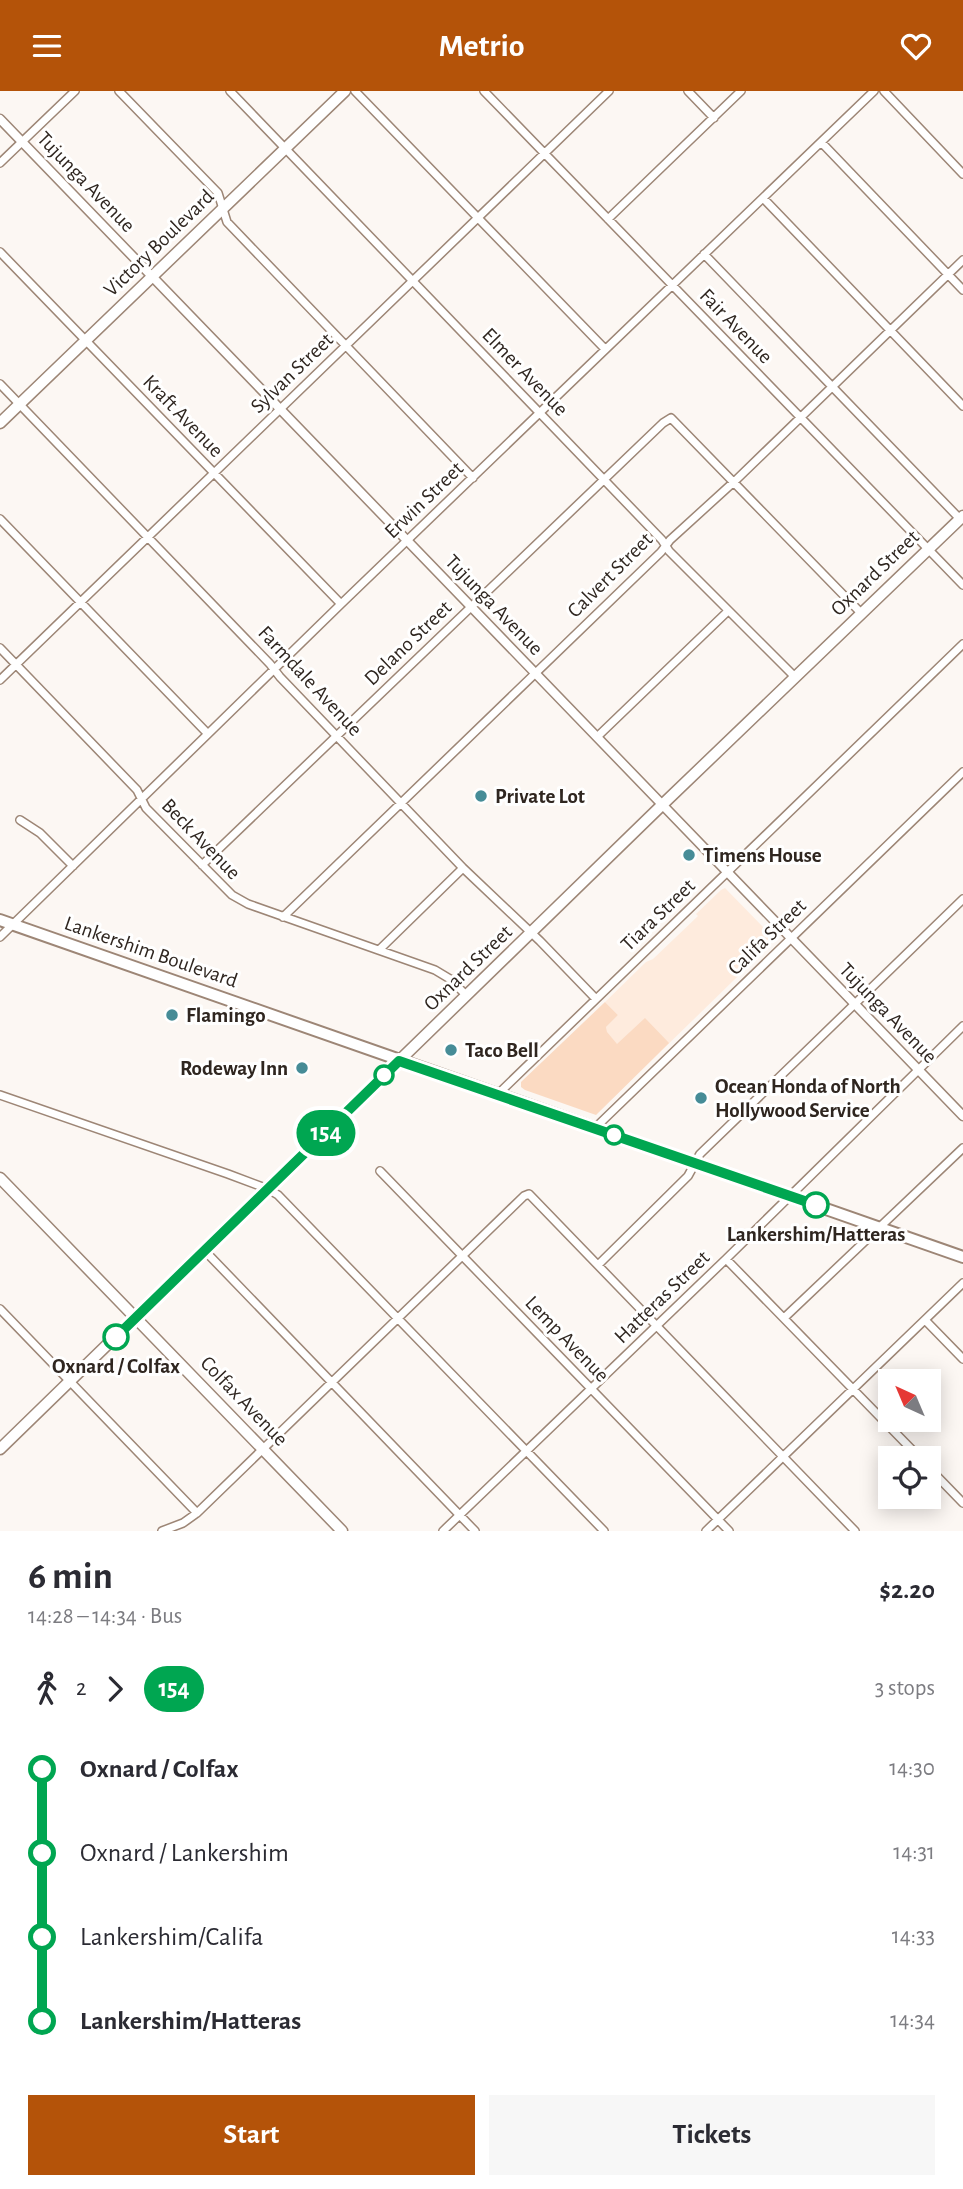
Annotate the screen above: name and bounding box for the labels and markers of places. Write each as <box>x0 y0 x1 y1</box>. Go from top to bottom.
place label: Private Lot <box>495 786 585 807</box>
marker: Private Lot <box>473 788 489 804</box>
place label: Timens House <box>703 845 822 866</box>
marker: Timens House <box>681 847 697 863</box>
place label: Flamingo <box>186 1005 266 1026</box>
marker: Flamingo <box>164 1007 180 1023</box>
place label: Taco Bell <box>465 1040 539 1061</box>
marker: Taco Bell <box>443 1042 459 1058</box>
place label: Rodeway Inn <box>180 1058 288 1079</box>
marker: Rodeway Inn <box>294 1060 310 1076</box>
unlabelled marker <box>374 1065 394 1085</box>
place label: Ocean Honda of North Hollywood Service <box>715 1076 901 1121</box>
marker: Ocean Honda of North Hollywood Service <box>693 1090 709 1106</box>
unlabelled marker <box>604 1125 624 1145</box>
marker: Lankershim/Hatteras <box>803 1192 829 1218</box>
place label: Lankershim/Hatteras <box>727 1224 905 1245</box>
marker: Oxnard / Colfax <box>103 1324 129 1350</box>
place label: Oxnard / Colfax <box>52 1356 180 1377</box>

